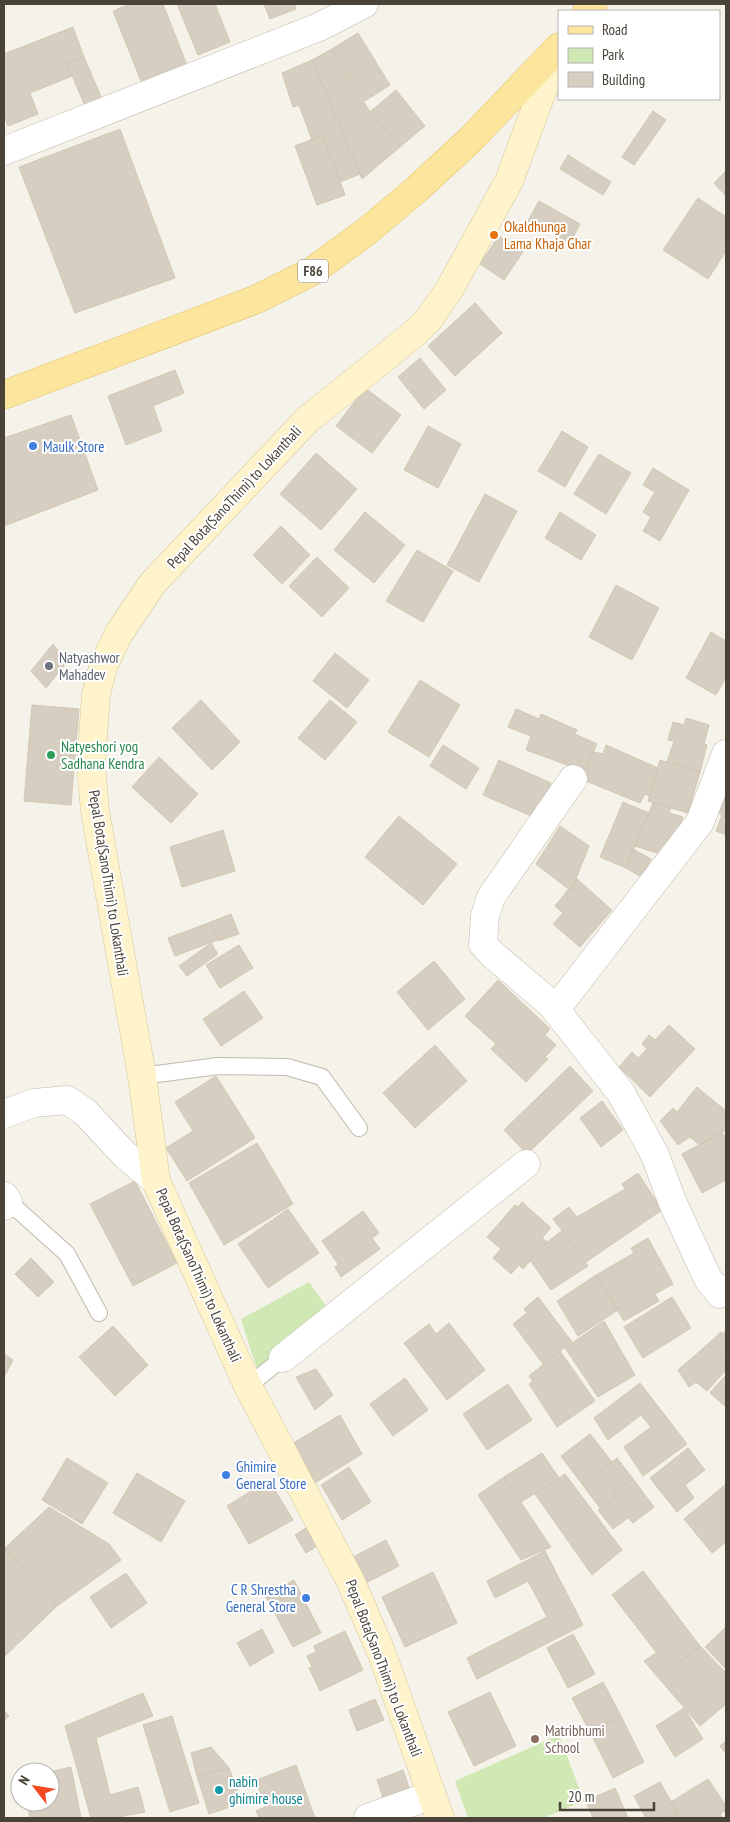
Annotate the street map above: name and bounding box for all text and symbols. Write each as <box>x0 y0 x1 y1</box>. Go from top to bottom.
legend <box>558 10 720 100</box>
text: Road <box>602 20 628 39</box>
text: Park <box>602 45 624 64</box>
text: Building <box>602 70 645 89</box>
place label: Okaldhunga Lama Khaja Ghar <box>504 217 592 253</box>
marker: Okaldhunga Lama Khaja Ghar <box>488 229 500 241</box>
road number: F86 <box>298 260 328 282</box>
street label: Pepal Bota(SanoThimi) to Lokanthali <box>163 422 305 572</box>
place label: Maulk Store <box>43 437 104 456</box>
marker: Maulk Store <box>27 440 39 452</box>
place label: Natyashwor Mahadev <box>59 648 121 684</box>
marker: Natyashwor Mahadev <box>43 660 55 672</box>
place label: Natyeshori yog Sadhana Kendra <box>61 737 144 773</box>
marker: Natyeshori yog Sadhana Kendra <box>45 749 57 761</box>
street label: Pepal Bota(SanoThimi) to Lokanthali <box>85 789 133 977</box>
street label: Pepal Bota(SanoThimi) to Lokanthali <box>152 1185 246 1365</box>
place label: Ghimire General Store <box>236 1457 306 1493</box>
marker: Ghimire General Store <box>220 1469 232 1481</box>
street label: Pepal Bota(SanoThimi) to Lokanthali <box>341 1577 427 1759</box>
place label: C R Shrestha General Store <box>226 1580 296 1616</box>
marker: C R Shrestha General Store <box>300 1592 312 1604</box>
place label: Matribhumi School <box>545 1721 605 1757</box>
marker: Matribhumi School <box>529 1733 541 1745</box>
north arrow <box>10 1762 60 1812</box>
text: N <box>14 1772 34 1788</box>
place label: nabin ghimire house <box>229 1772 303 1808</box>
scale bar <box>560 1780 654 1812</box>
marker: nabin ghimire house <box>213 1784 225 1796</box>
text: 20 m <box>568 1787 594 1806</box>

